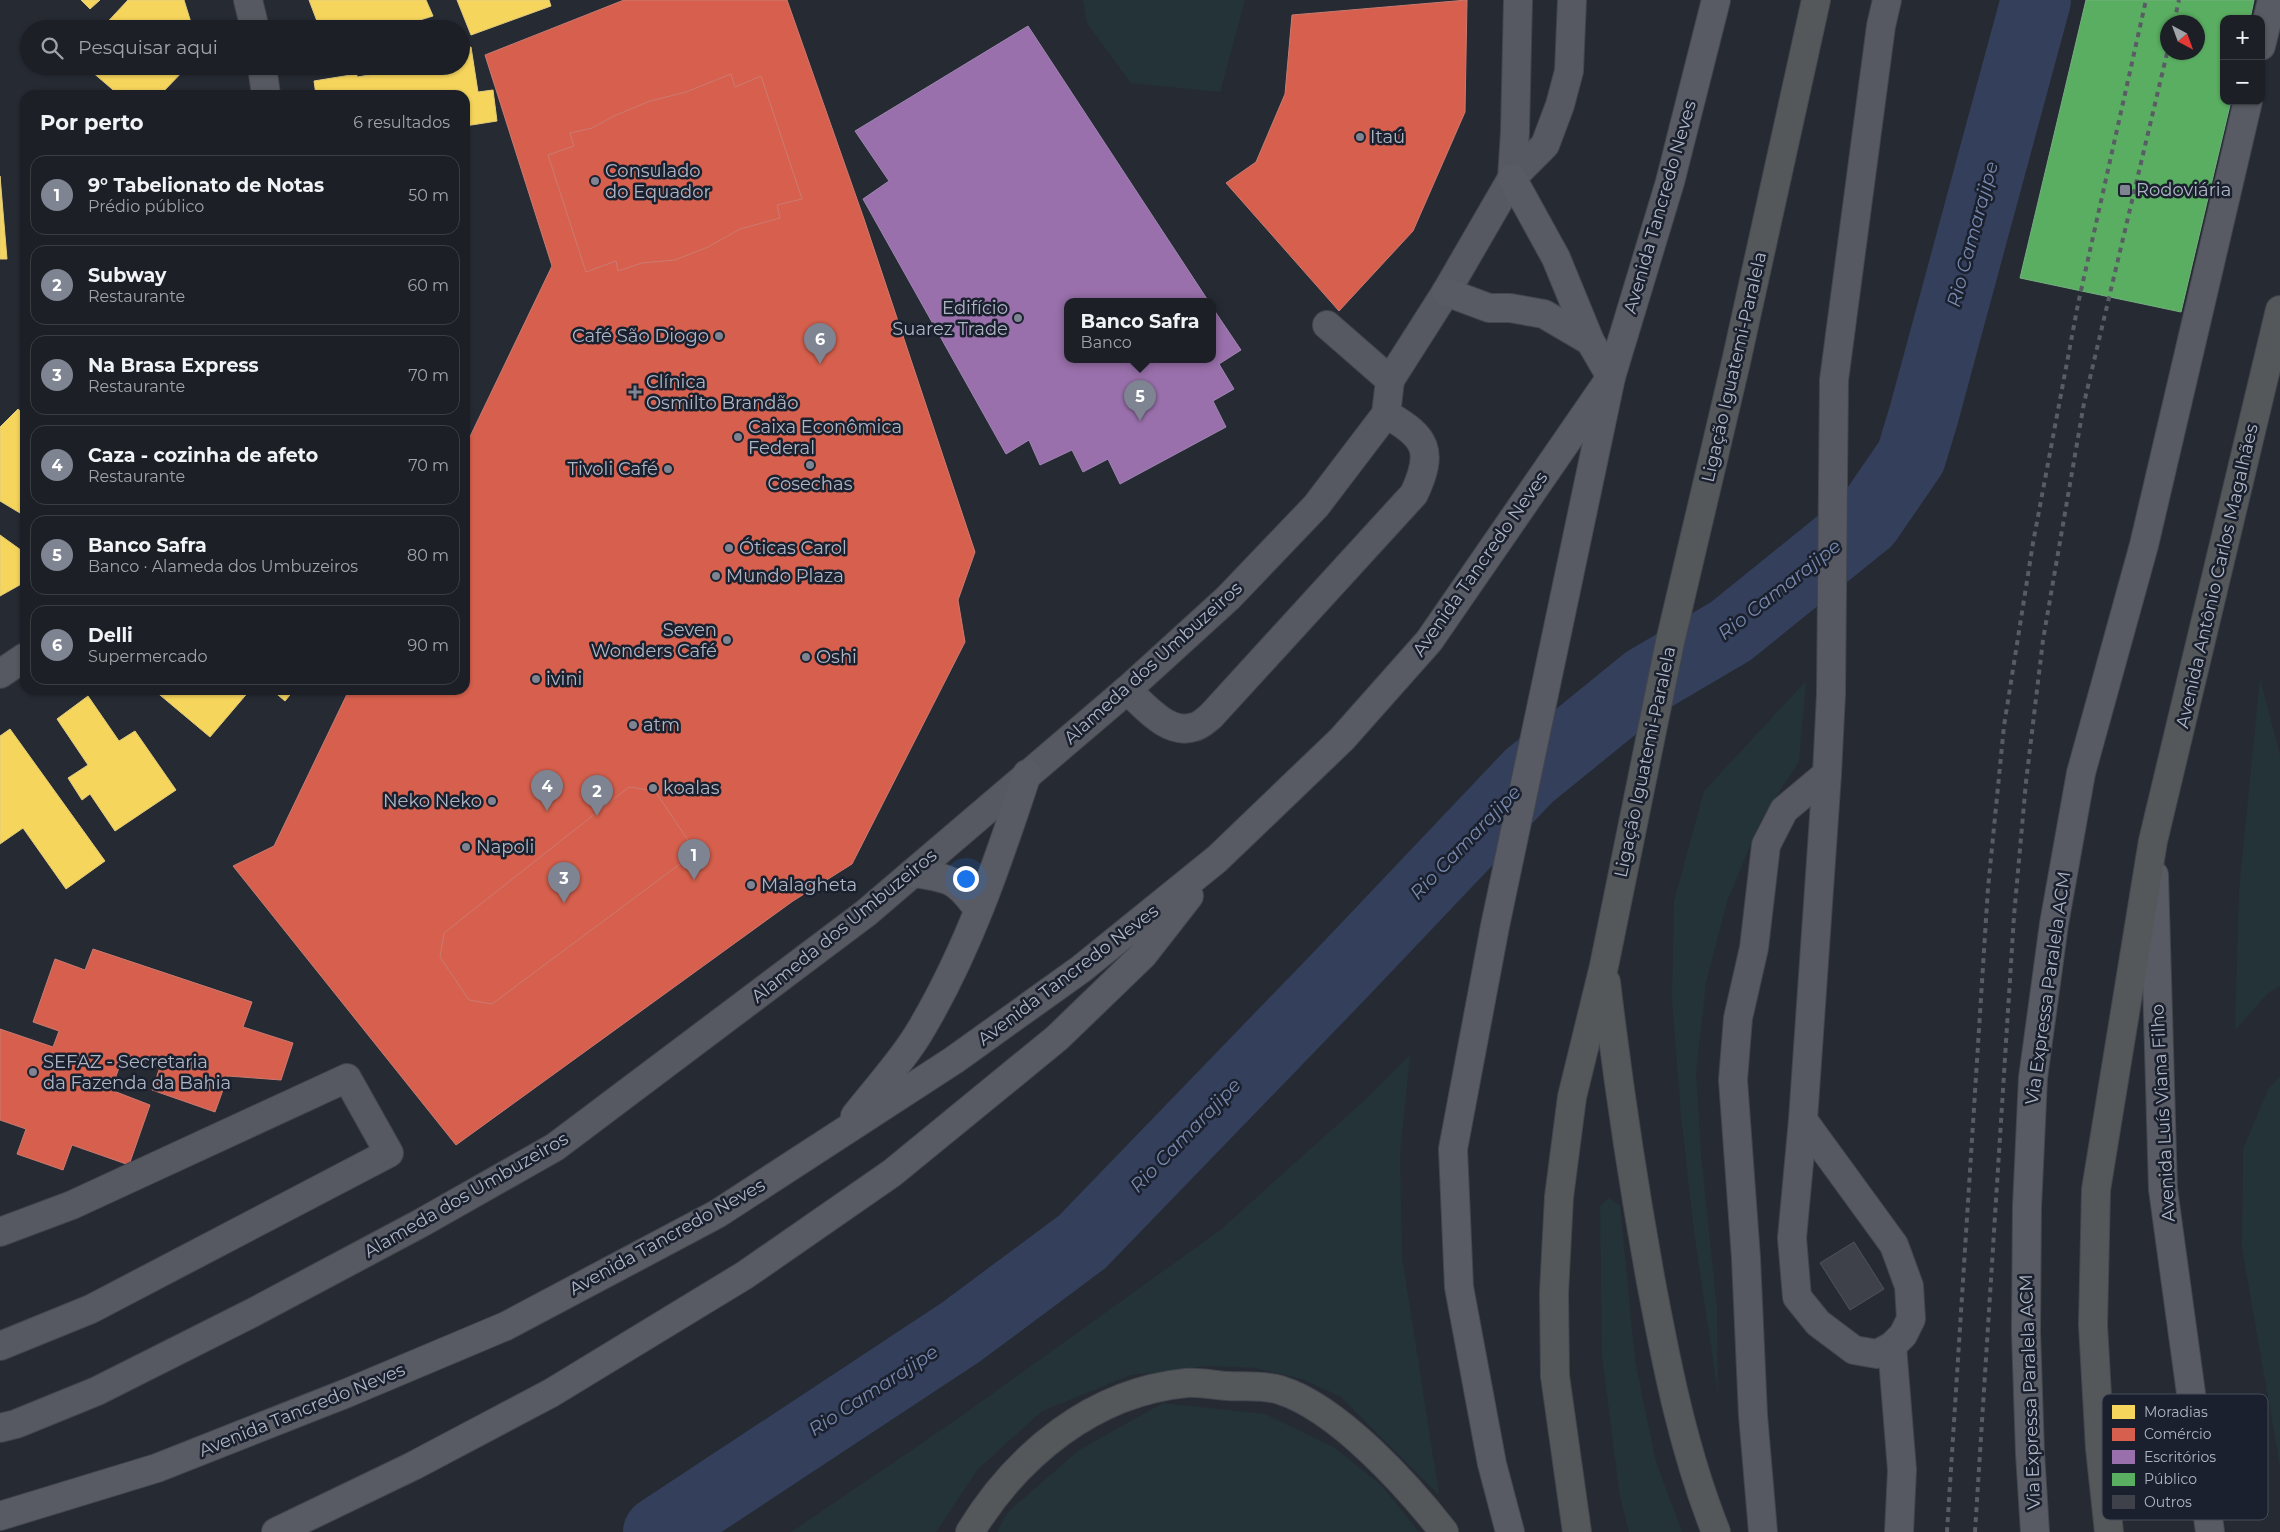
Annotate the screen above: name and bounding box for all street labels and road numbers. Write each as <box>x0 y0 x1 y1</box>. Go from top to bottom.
street label: Avenida Tancredo Neves <box>1619 98 1701 316</box>
street label: Ligação Iguatemi-Paralela <box>1697 250 1771 484</box>
street label: Avenida Antônio Carlos Magalhães <box>2171 421 2263 730</box>
street label: Avenida Tancredo Neves <box>1408 467 1552 661</box>
street label: Alameda dos Umbuzeiros <box>1059 577 1247 749</box>
street label: Ligação Iguatemi-Paralela <box>1610 644 1680 880</box>
street label: Alameda dos Umbuzeiros <box>747 844 941 1008</box>
street label: Via Expressa Paralela ACM <box>2021 870 2075 1106</box>
street label: Avenida Tancredo Neves <box>973 900 1163 1050</box>
street label: Avenida Luís Viana Filho <box>2146 1004 2180 1222</box>
street label: Alameda dos Umbuzeiros <box>360 1127 572 1263</box>
street label: Avenida Tancredo Neves <box>565 1174 769 1300</box>
street label: Via Expressa Paralela ACM <box>2015 1274 2045 1510</box>
street label: Avenida Tancredo Neves <box>196 1358 409 1462</box>

